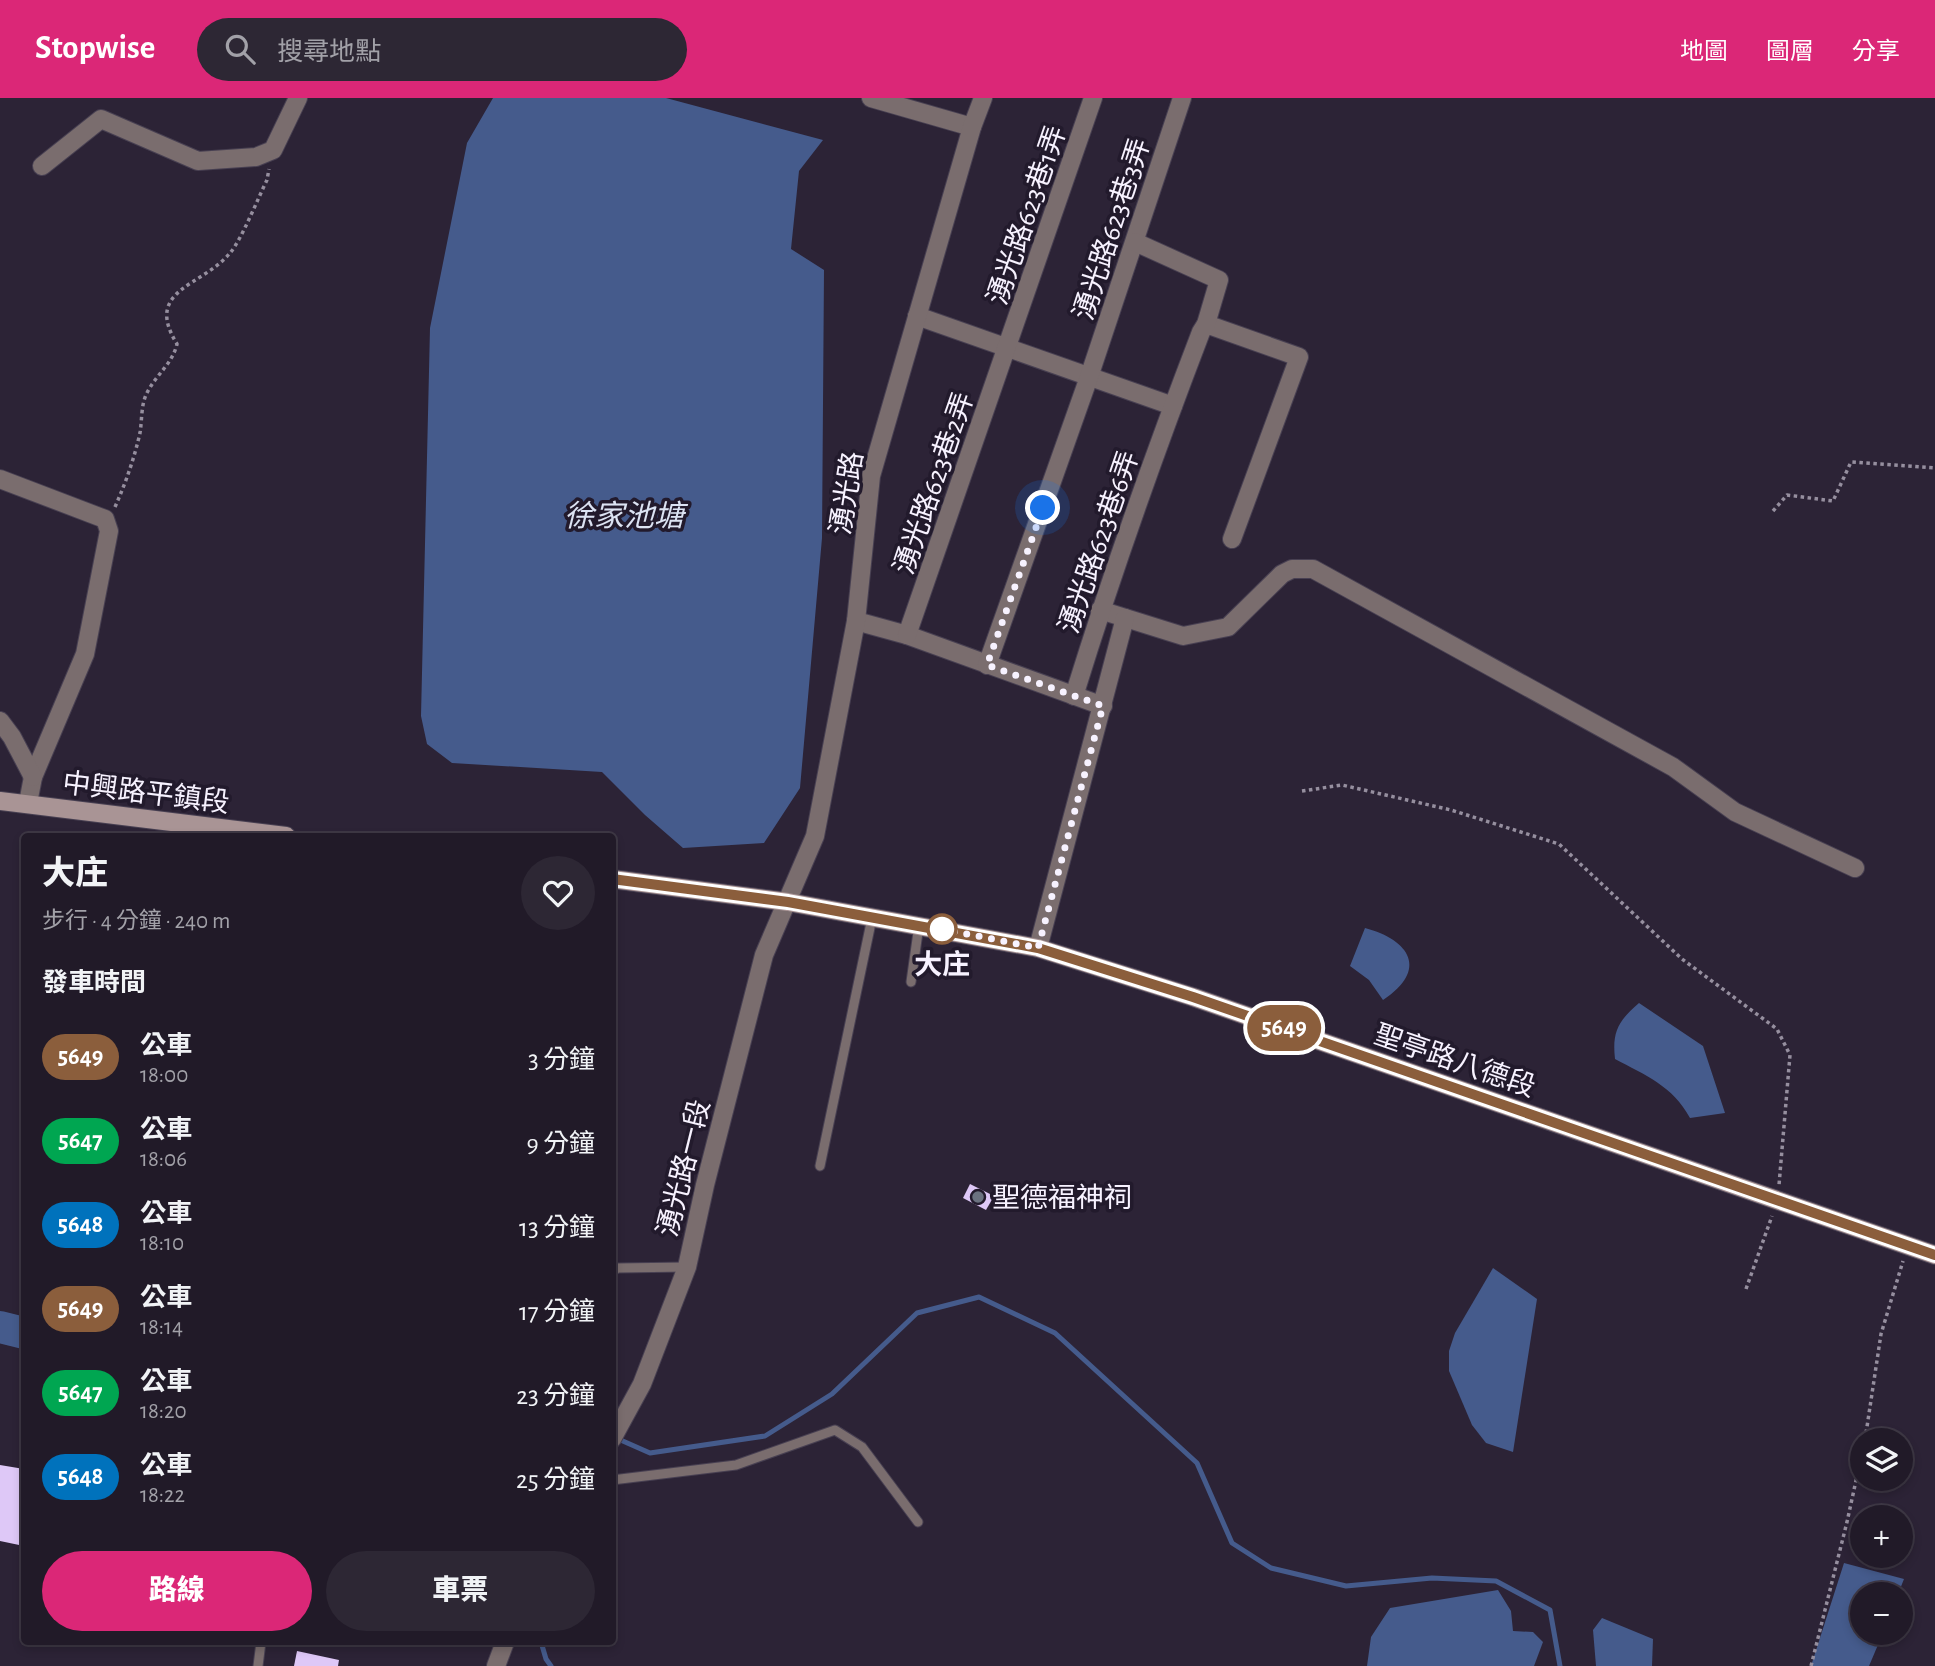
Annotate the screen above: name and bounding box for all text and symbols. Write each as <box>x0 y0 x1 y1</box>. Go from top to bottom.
search box <box>197 18 687 81</box>
icon: search <box>221 30 259 68</box>
text: Stopwise <box>35 32 155 65</box>
text: 搜尋地點 <box>277 39 381 65</box>
text: 地圖 <box>1680 40 1728 64</box>
text: 圖層 <box>1766 40 1814 64</box>
text: 分享 <box>1852 40 1900 64</box>
street label: 湧光路623巷1弄 <box>982 122 1072 309</box>
street label: 湧光路623巷3弄 <box>1068 135 1155 324</box>
street label: 湧光路623巷2弄 <box>889 389 979 578</box>
street label: 湧光路623巷6弄 <box>1054 447 1144 637</box>
street label: 湧光路 <box>826 449 868 537</box>
your location <box>1025 490 1060 525</box>
water label: 徐家池塘 <box>564 500 689 532</box>
street label: 中興路平鎮段 <box>61 768 231 818</box>
button: heart <box>521 856 595 930</box>
text: 大庄 <box>42 858 108 891</box>
text: 步行 · 4 分鐘 · 240 m <box>42 910 230 933</box>
marker: 大庄 <box>927 914 957 944</box>
place label: 大庄 <box>914 949 970 980</box>
text: 發車時間 <box>42 970 146 996</box>
line badge: 5649 <box>1235 1005 1333 1051</box>
text: 5649 <box>1261 1016 1307 1040</box>
street label: 聖亭路八德段 <box>1370 1019 1539 1102</box>
text: 公車 <box>140 1033 192 1059</box>
text: 5649 <box>58 1045 103 1069</box>
text: 3 分鐘 <box>528 1047 595 1073</box>
text: 18:00 <box>140 1064 188 1087</box>
street label: 湧光路一段 <box>652 1097 715 1240</box>
text: 公車 <box>140 1117 192 1143</box>
text: 5647 <box>58 1129 103 1153</box>
text: 9 分鐘 <box>526 1131 595 1157</box>
text: 18:06 <box>140 1148 187 1171</box>
place label: 聖德福神祠 <box>992 1183 1132 1213</box>
marker: 聖德福神祠 <box>970 1189 986 1205</box>
text: 公車 <box>140 1201 192 1227</box>
text: 5648 <box>58 1213 103 1237</box>
text: 13 分鐘 <box>519 1215 595 1241</box>
text: 18:10 <box>140 1232 184 1255</box>
text: 公車 <box>140 1285 192 1311</box>
text: 5649 <box>58 1297 103 1321</box>
text: 17 分鐘 <box>519 1299 595 1325</box>
text: 18:14 <box>140 1316 183 1339</box>
text: 公車 <box>140 1369 192 1395</box>
text: 5647 <box>58 1381 103 1405</box>
text: 23 分鐘 <box>516 1383 595 1409</box>
text: 18:20 <box>140 1400 187 1423</box>
map controls <box>1850 1428 1913 1645</box>
button: layers <box>1850 1428 1913 1491</box>
text: 公車 <box>140 1453 192 1479</box>
text: 5648 <box>58 1465 103 1489</box>
text: 25 分鐘 <box>516 1467 595 1493</box>
text: 18:22 <box>140 1484 185 1507</box>
button: + <box>1850 1505 1913 1568</box>
button: 路線 <box>42 1551 312 1631</box>
button: 車票 <box>326 1551 595 1631</box>
button: − <box>1850 1582 1913 1645</box>

